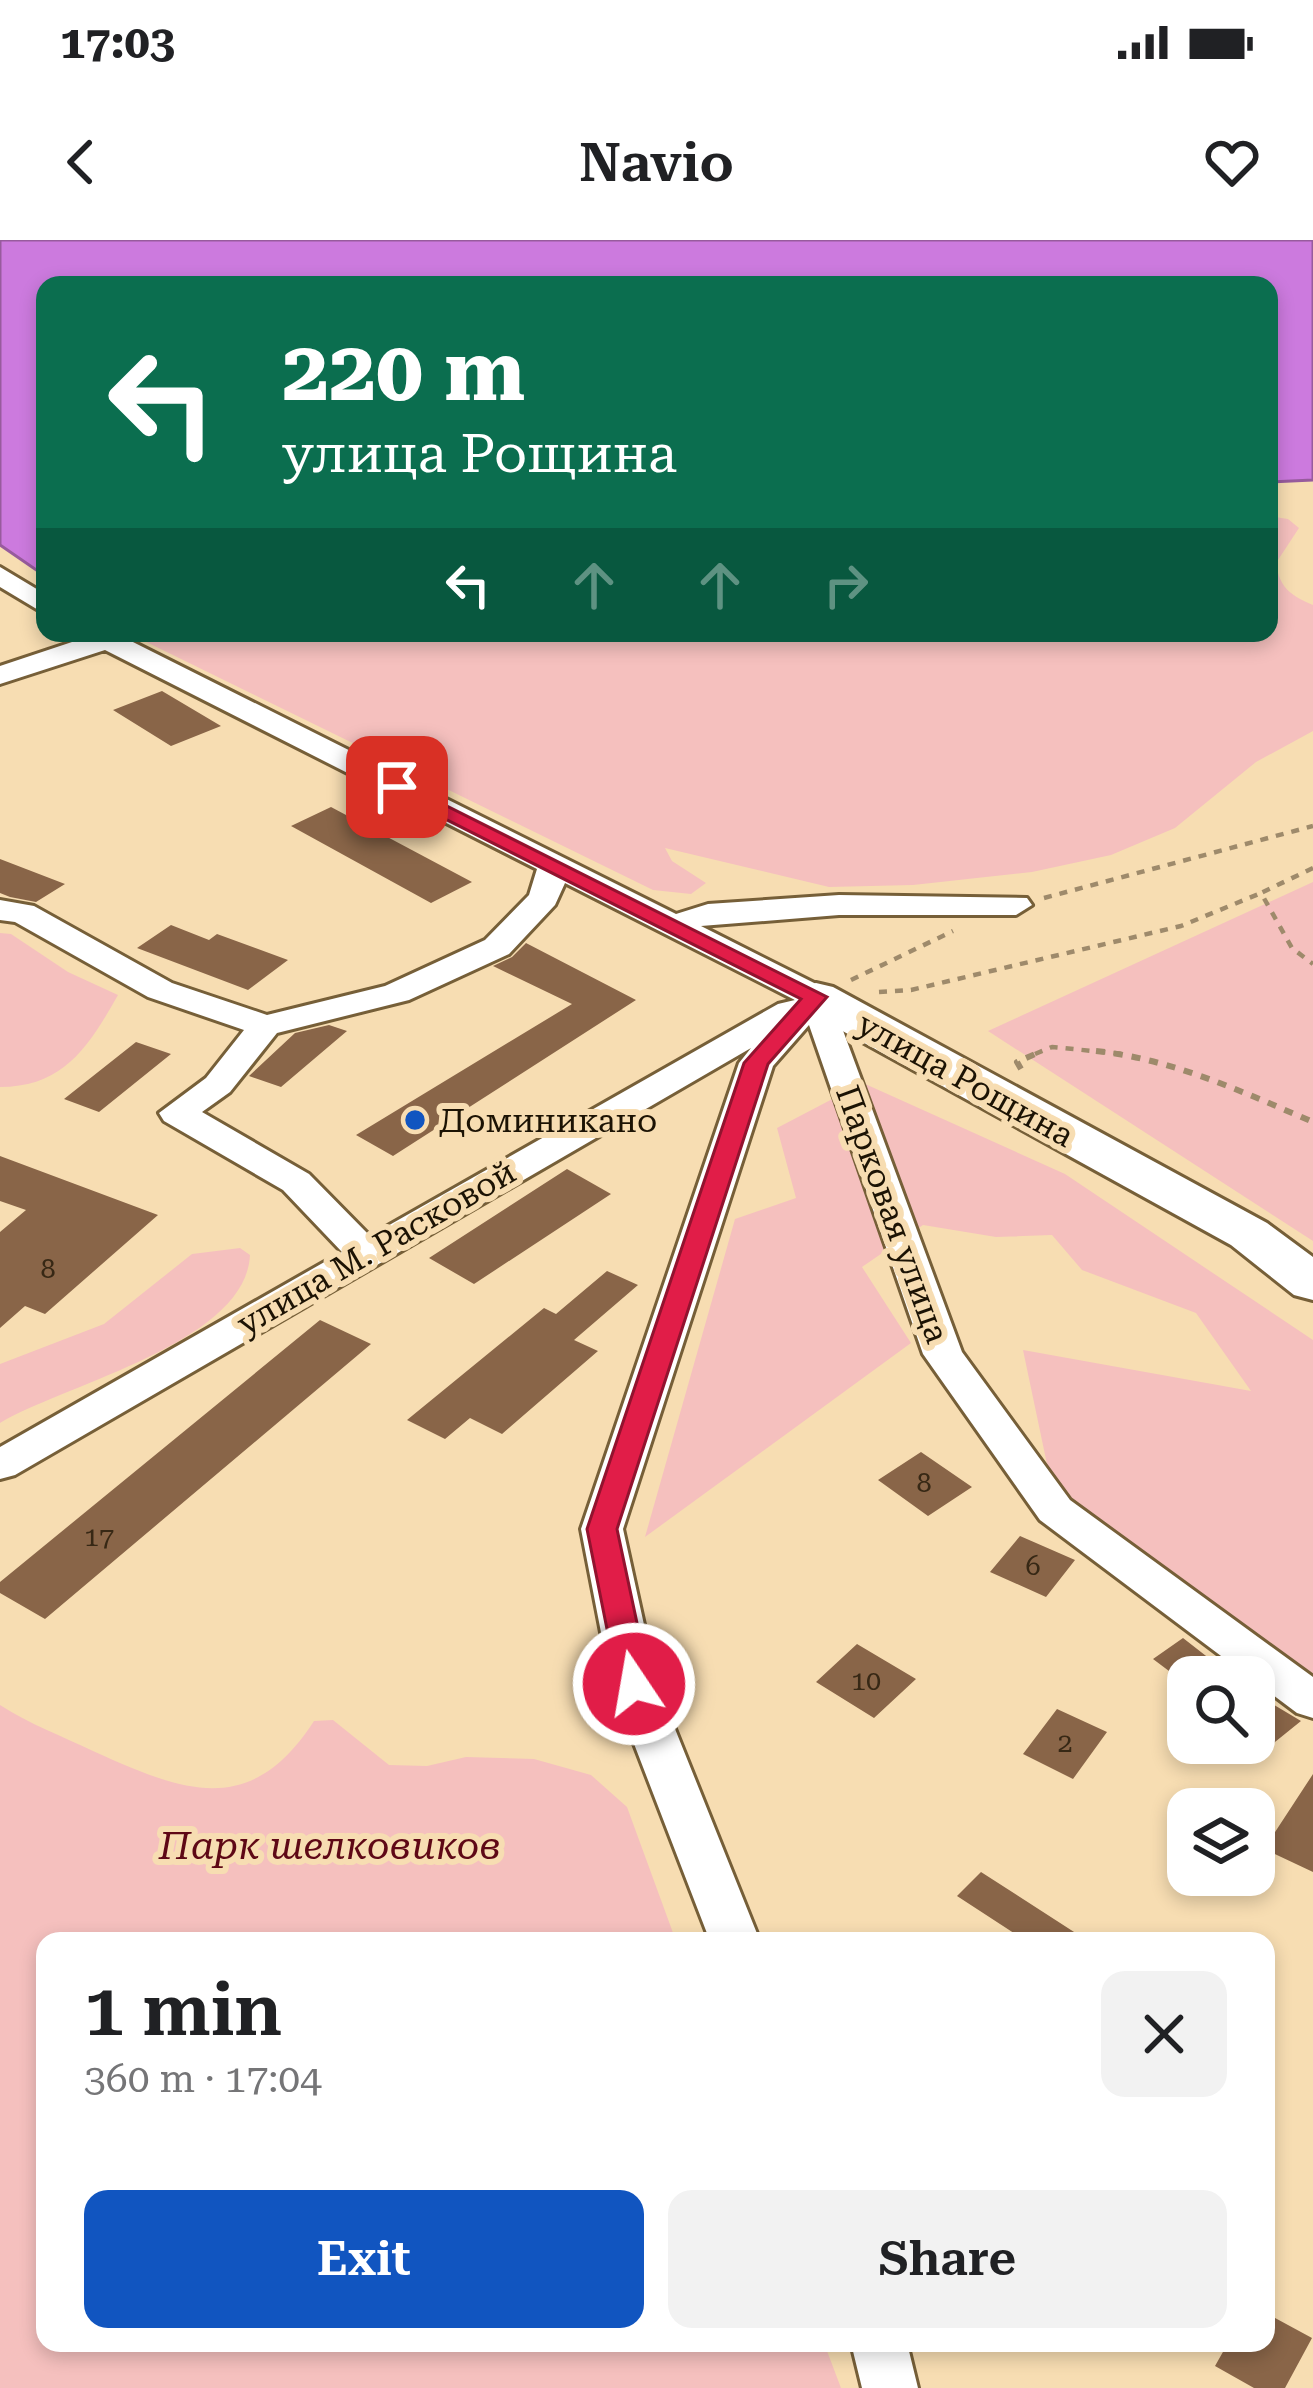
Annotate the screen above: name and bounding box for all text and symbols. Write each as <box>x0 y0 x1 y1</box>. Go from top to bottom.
text: 17:03 <box>60 16 175 69</box>
icon: back <box>48 129 114 195</box>
icon: heart <box>1199 129 1265 195</box>
text: Navio <box>579 131 734 194</box>
text: 220 m <box>282 322 525 420</box>
icon: left <box>84 324 240 480</box>
text: улица Рощина <box>282 422 677 485</box>
icon: left <box>435 552 501 618</box>
icon: ahead <box>561 552 627 618</box>
icon: ahead <box>687 552 753 618</box>
icon: right <box>813 552 879 618</box>
pin <box>346 736 448 838</box>
icon: arrive <box>364 754 430 820</box>
street label: улица Рощина <box>851 1004 1081 1155</box>
street label: Парковая улица <box>828 1080 957 1348</box>
place label: Доминикано <box>439 1101 657 1140</box>
marker: Доминикано <box>402 1107 428 1133</box>
street label: улица М. Расковой <box>230 1152 522 1343</box>
house number: 8 <box>40 1253 56 1285</box>
house number: 8 <box>916 1467 932 1499</box>
house number: 17 <box>84 1521 114 1553</box>
house number: 6 <box>1025 1550 1041 1582</box>
position arrow <box>571 1621 697 1747</box>
map controls <box>1167 1656 1275 1896</box>
button: search <box>1167 1656 1275 1764</box>
house number: 10 <box>851 1665 881 1697</box>
house number: 2 <box>1057 1727 1073 1759</box>
button: layers <box>1167 1788 1275 1896</box>
park label: Парк шелковиков <box>158 1823 501 1869</box>
text: 1 min <box>84 1968 282 2053</box>
button: close <box>1101 1971 1227 2097</box>
text: 360 m · 17:04 <box>84 2056 322 2102</box>
button: Exit <box>84 2190 644 2328</box>
button: Share <box>668 2190 1227 2328</box>

